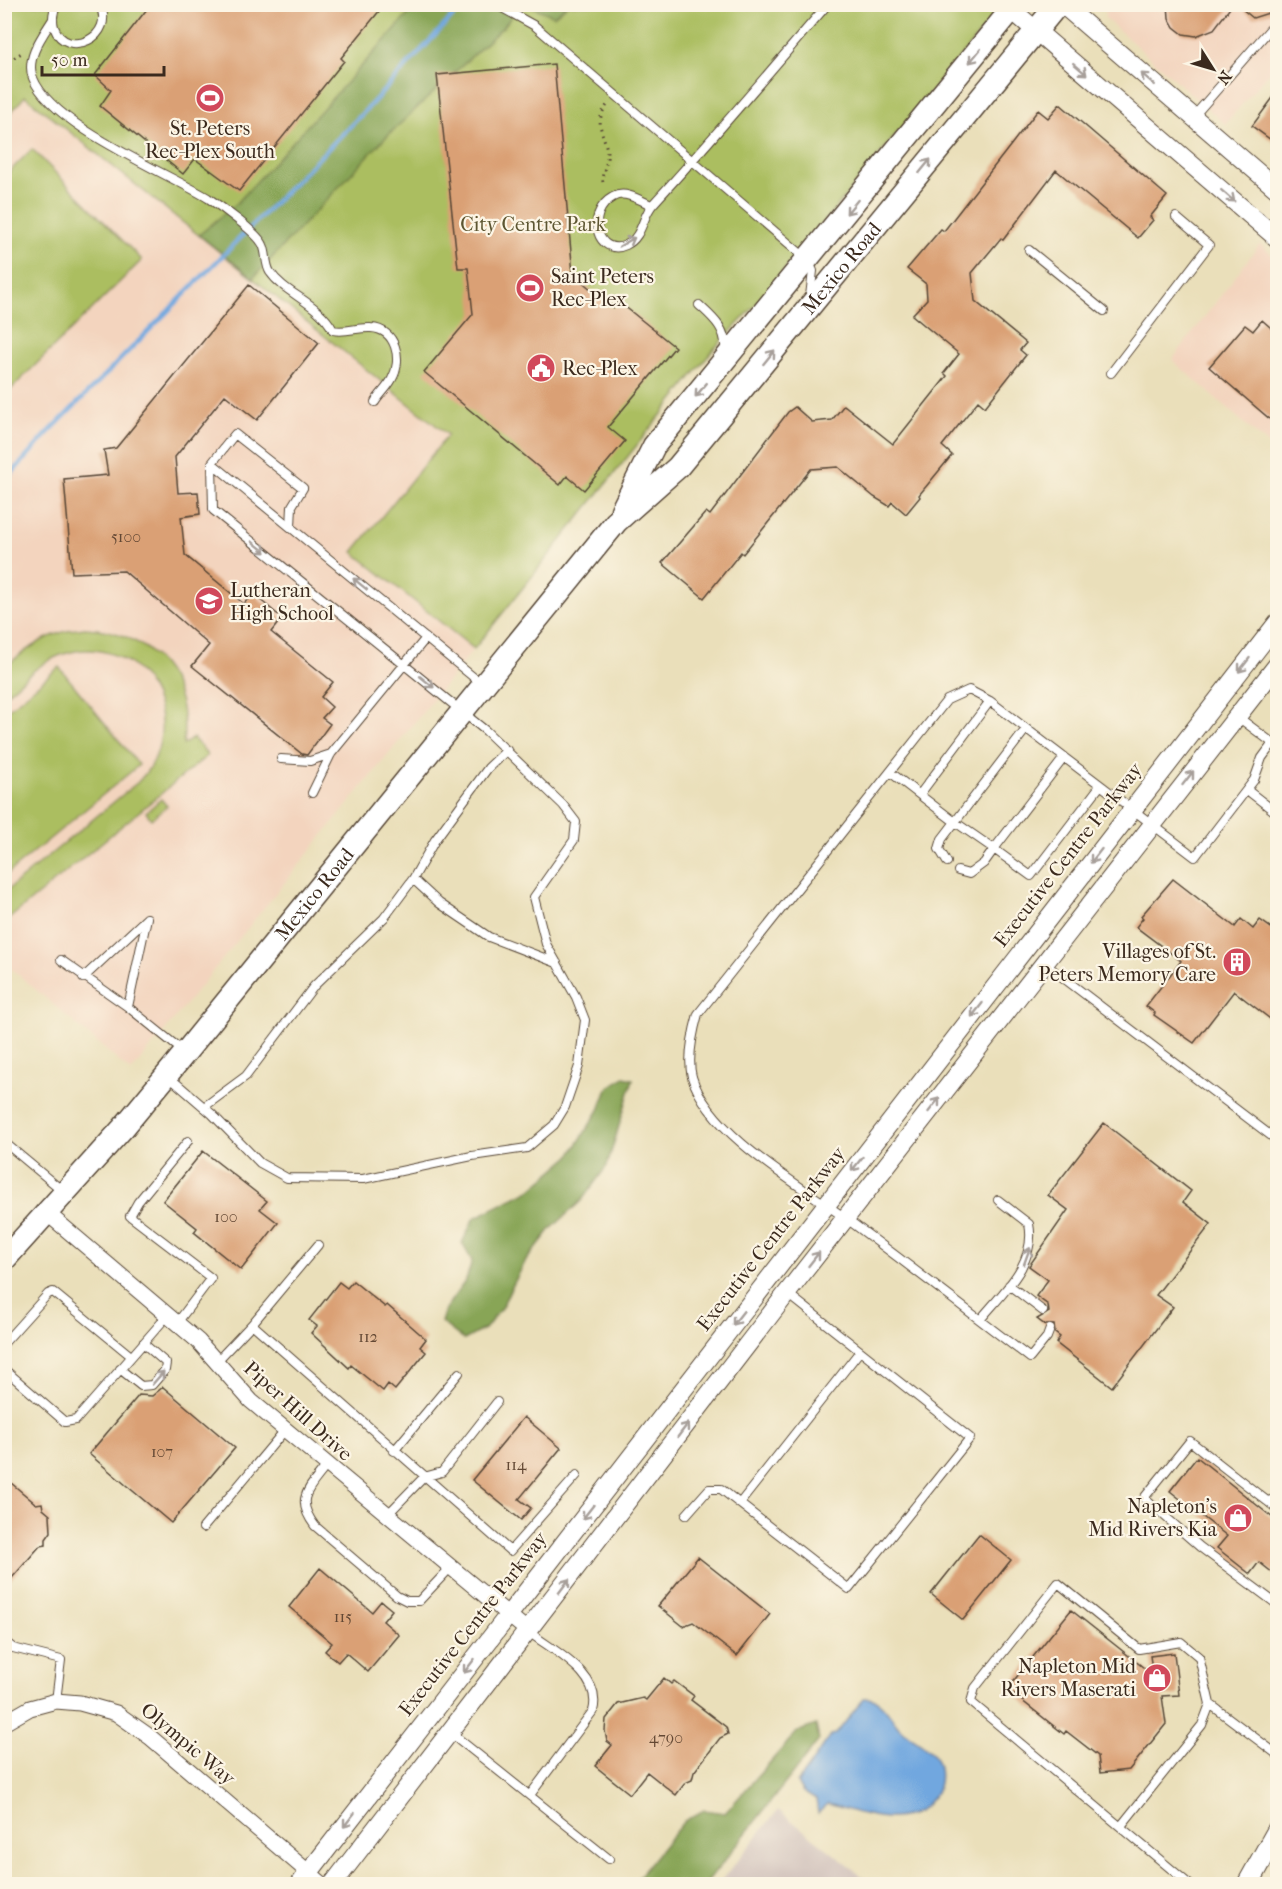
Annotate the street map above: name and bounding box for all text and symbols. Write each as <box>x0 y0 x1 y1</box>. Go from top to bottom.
scale bar <box>42 39 164 77</box>
north arrow <box>1183 39 1243 99</box>
one-way arrow <box>968 48 981 64</box>
text: 50 m <box>51 50 88 71</box>
one-way arrow <box>1072 62 1087 76</box>
text: N <box>1213 67 1236 89</box>
one-way arrow <box>1141 72 1156 86</box>
sports icon: St. Peters Rec-Plex South <box>194 82 226 114</box>
place label: St. Peters Rec-Plex South <box>145 117 276 163</box>
one-way arrow <box>918 159 932 174</box>
one-way arrow <box>1220 189 1235 203</box>
one-way arrow <box>845 199 858 215</box>
park label: City Centre Park <box>460 213 606 236</box>
street label: Mexico Road <box>797 217 886 319</box>
one-way arrow <box>618 236 635 248</box>
place label: Saint Peters Rec-Plex <box>551 265 654 311</box>
sports icon: Saint Peters Rec-Plex <box>514 272 546 304</box>
one-way arrow <box>762 350 775 366</box>
public building icon: Rec-Plex <box>525 352 557 384</box>
place label: Rec-Plex <box>562 357 638 380</box>
one-way arrow <box>695 382 708 398</box>
house number: 5100 <box>111 527 141 546</box>
one-way arrow <box>250 540 266 553</box>
one-way arrow <box>353 577 368 591</box>
place label: Lutheran High School <box>230 579 334 625</box>
school or university icon: Lutheran High School <box>193 585 225 617</box>
one-way arrow <box>1238 657 1251 673</box>
one-way arrow <box>418 676 434 689</box>
street label: Executive Centre Parkway <box>989 757 1148 952</box>
one-way arrow <box>1182 771 1195 787</box>
street label: Mexico Road <box>270 842 359 945</box>
one-way arrow <box>1090 848 1103 864</box>
place label: Villages of St. Peters Memory Care <box>1038 940 1216 986</box>
building icon: Villages of St. Peters Memory Care <box>1221 946 1253 978</box>
one-way arrow <box>970 1002 983 1018</box>
one-way arrow <box>927 1097 940 1113</box>
street label: Executive Centre Parkway <box>692 1141 851 1336</box>
one-way arrow <box>851 1156 864 1172</box>
house number: 100 <box>214 1207 238 1226</box>
one-way arrow <box>1022 1248 1033 1266</box>
one-way arrow <box>807 1251 820 1267</box>
one-way arrow <box>731 1310 744 1326</box>
house number: 112 <box>358 1327 378 1346</box>
street label: Piper Hill Drive <box>239 1356 357 1466</box>
one-way arrow <box>151 1371 165 1386</box>
one-way arrow <box>676 1423 689 1439</box>
house number: 107 <box>151 1442 173 1461</box>
house number: 114 <box>506 1455 527 1474</box>
place label: Napleton's Mid Rivers Kia <box>1088 1495 1218 1541</box>
shop icon: Napleton's Mid Rivers Kia <box>1222 1502 1254 1534</box>
one-way arrow <box>582 1503 595 1519</box>
street label: Executive Centre Parkway <box>394 1526 553 1721</box>
one-way arrow <box>558 1578 571 1594</box>
house number: 115 <box>334 1607 352 1626</box>
place label: Napleton Mid Rivers Maserati <box>1001 1655 1137 1701</box>
one-way arrow <box>462 1658 475 1674</box>
shop icon: Napleton Mid Rivers Maserati <box>1141 1662 1173 1694</box>
street label: Olympic Way <box>136 1698 241 1791</box>
house number: 4790 <box>649 1728 683 1747</box>
one-way arrow <box>343 1812 356 1828</box>

